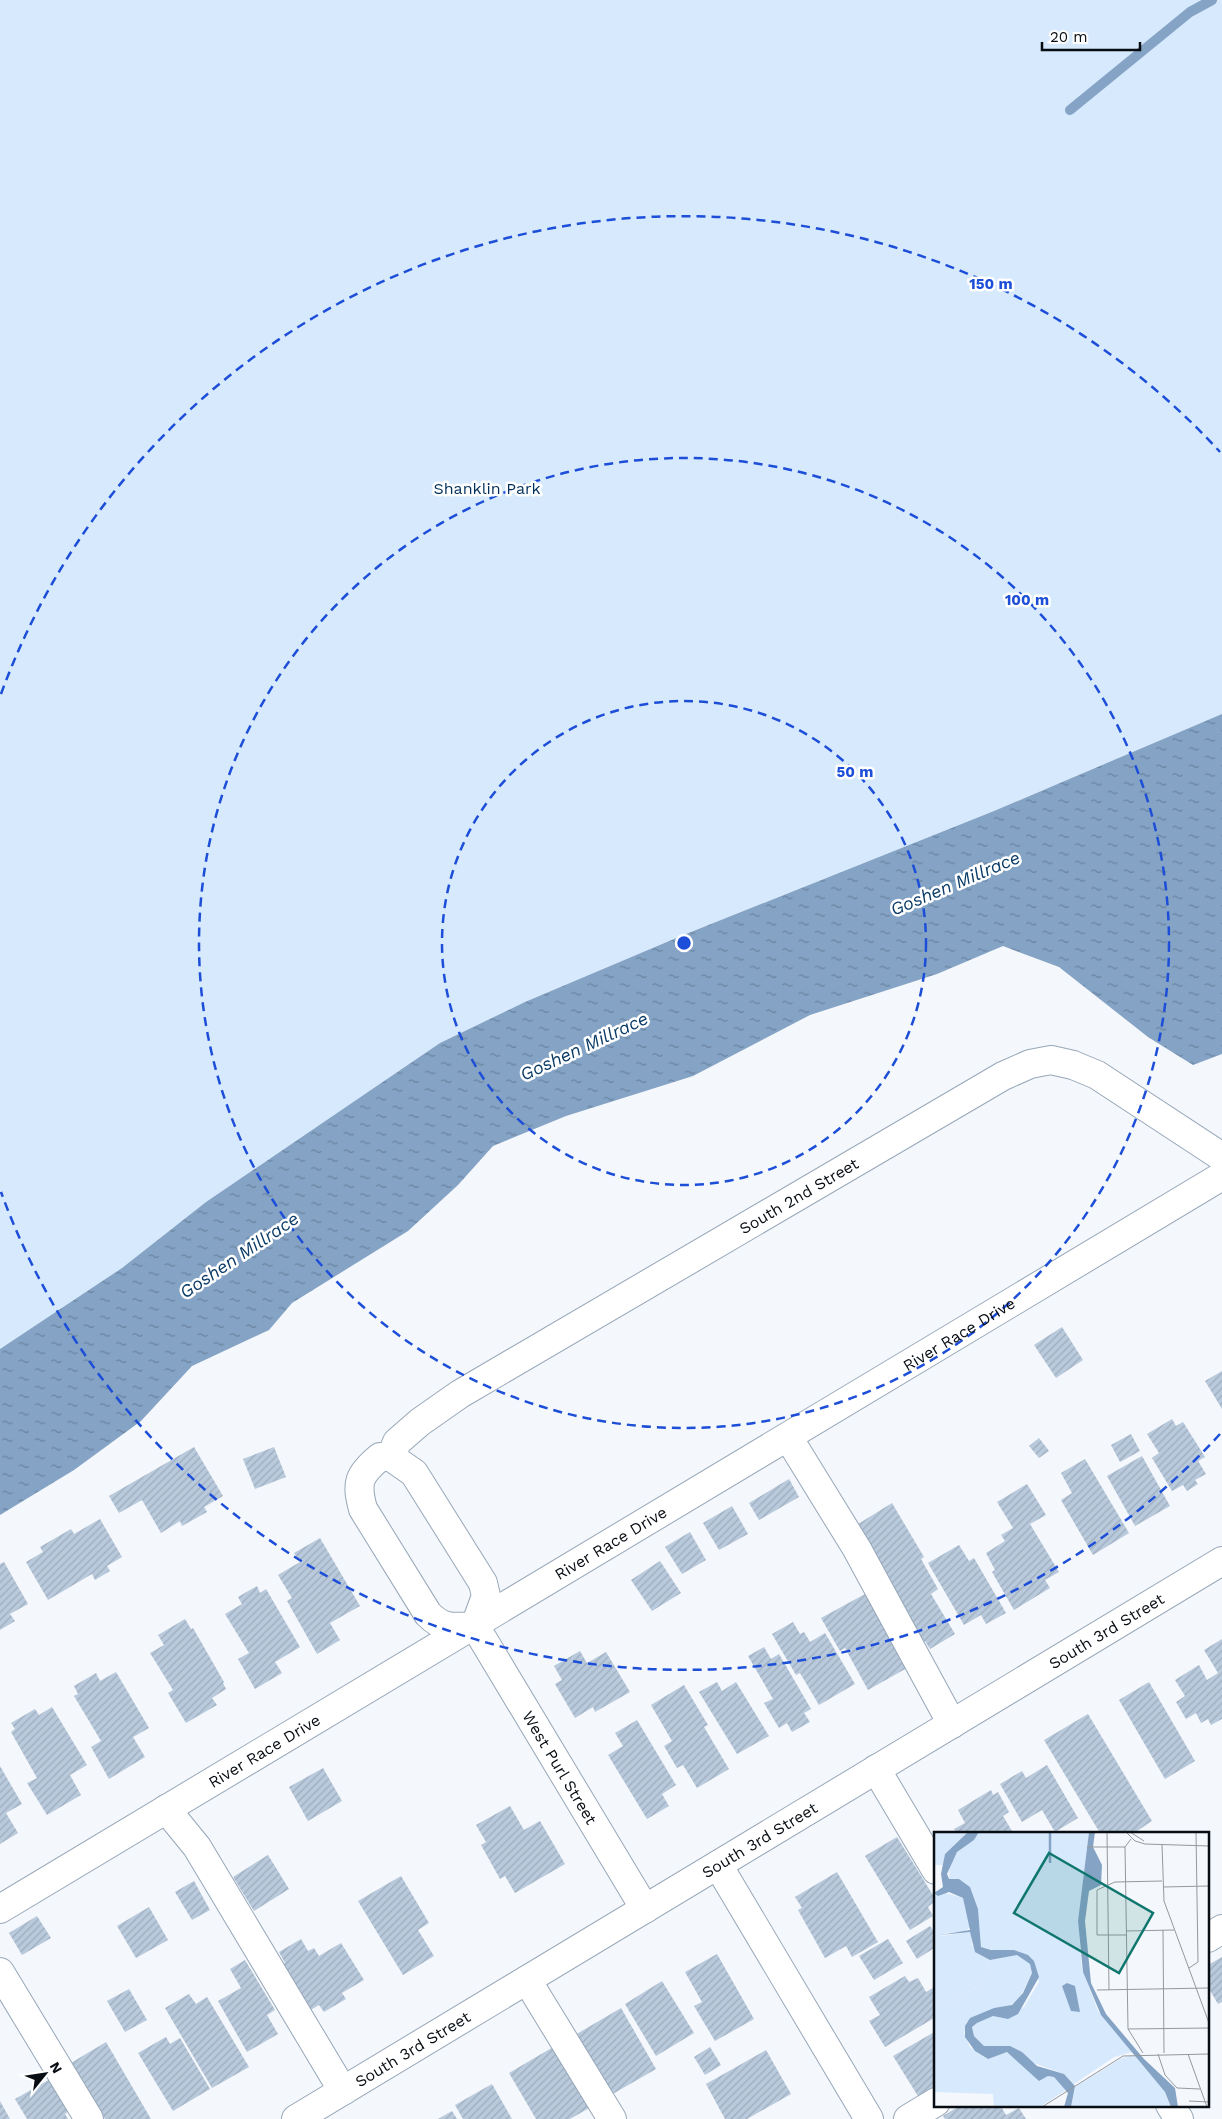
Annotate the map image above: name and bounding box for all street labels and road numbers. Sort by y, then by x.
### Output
street label: South 2nd Street [736,1153,862,1238]
street label: River Race Drive [899,1293,1018,1375]
street label: River Race Drive [551,1502,670,1584]
street label: South 3rd Street [1045,1589,1168,1673]
street label: West Purl Street [519,1707,601,1828]
street label: River Race Drive [205,1710,324,1791]
street label: South 3rd Street [698,1798,821,1882]
street label: South 3rd Street [351,2007,474,2091]

